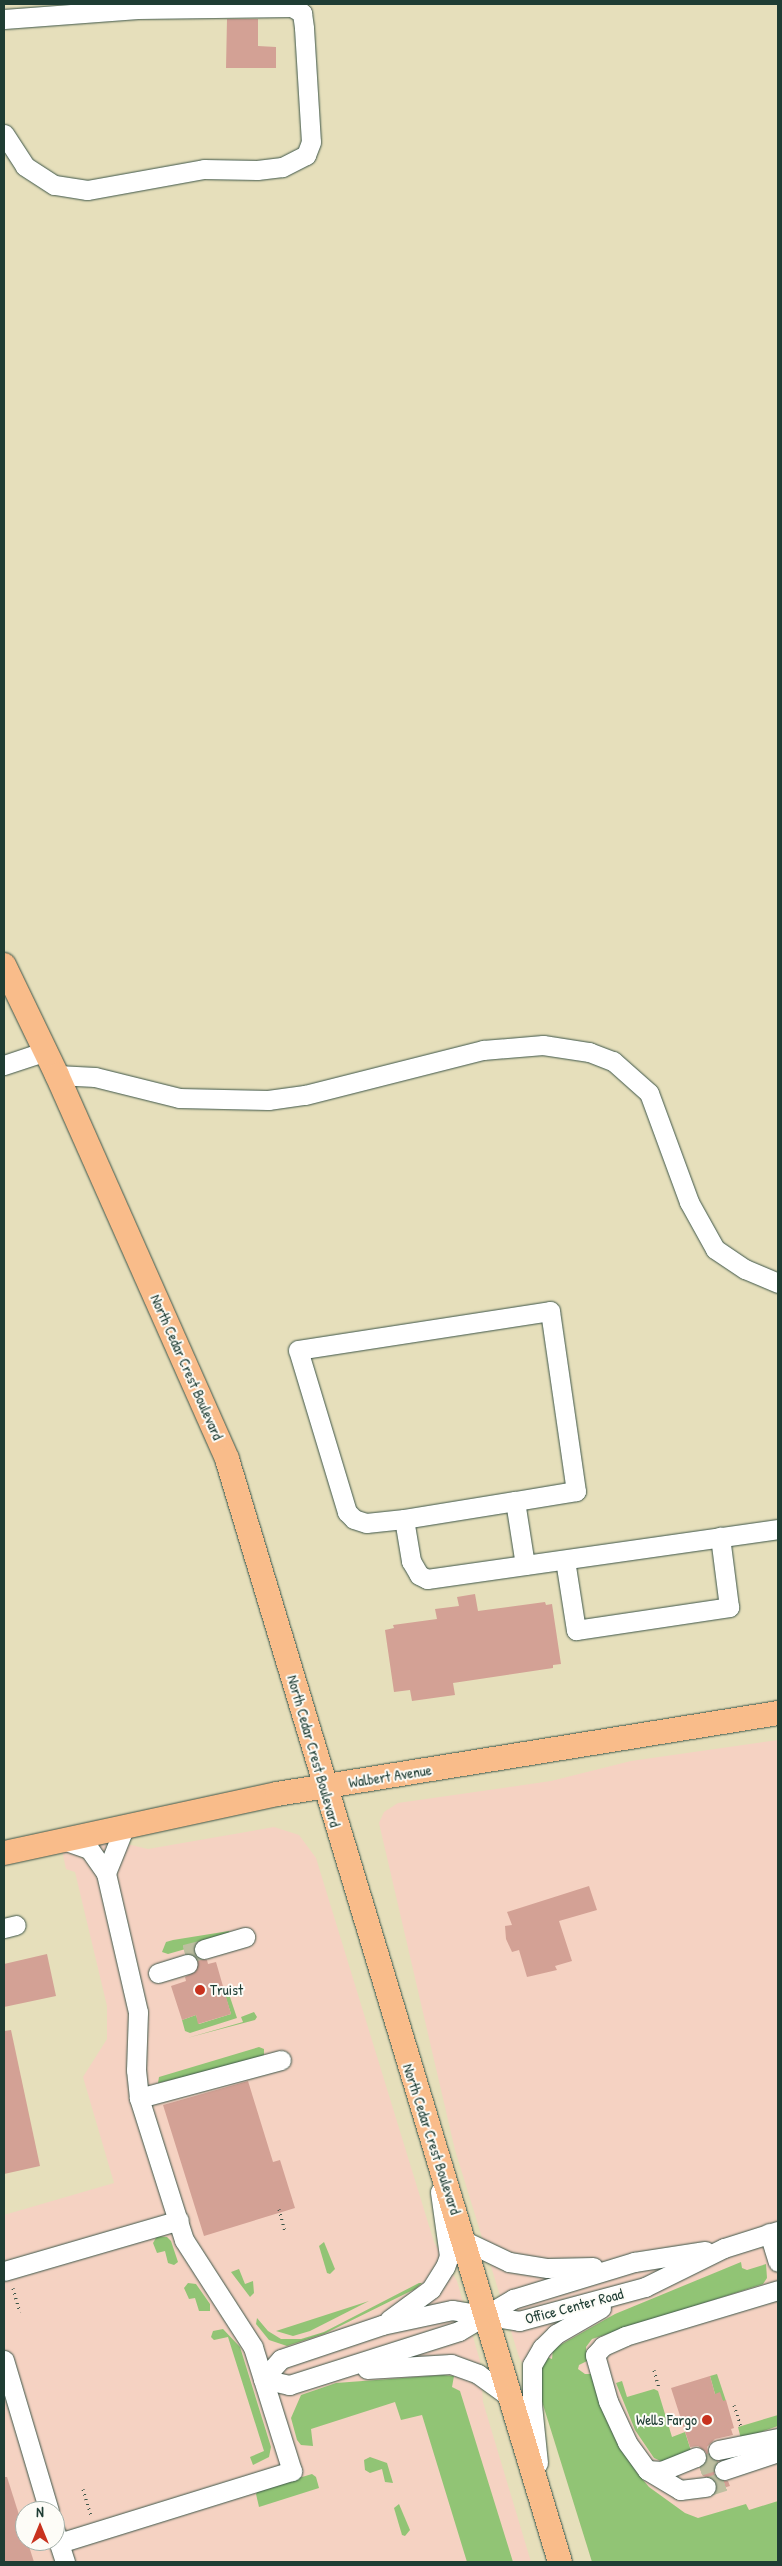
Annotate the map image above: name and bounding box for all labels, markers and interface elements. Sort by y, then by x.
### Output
street label: North Cedar Crest Boulevard [147,1291,227,1443]
street label: North Cedar Crest Boulevard [284,1673,344,1829]
street label: Walbert Avenue [347,1761,433,1791]
place label: Truist [210,1981,243,1999]
marker: Truist [194,1984,206,1996]
street label: North Cedar Crest Boulevard [399,2061,465,2217]
street label: Office Center Road [523,2284,625,2328]
place label: Wells Fargo [636,2411,697,2429]
marker: Wells Fargo [701,2414,713,2426]
north arrow [15,2501,65,2551]
text: N [36,2502,44,2521]

